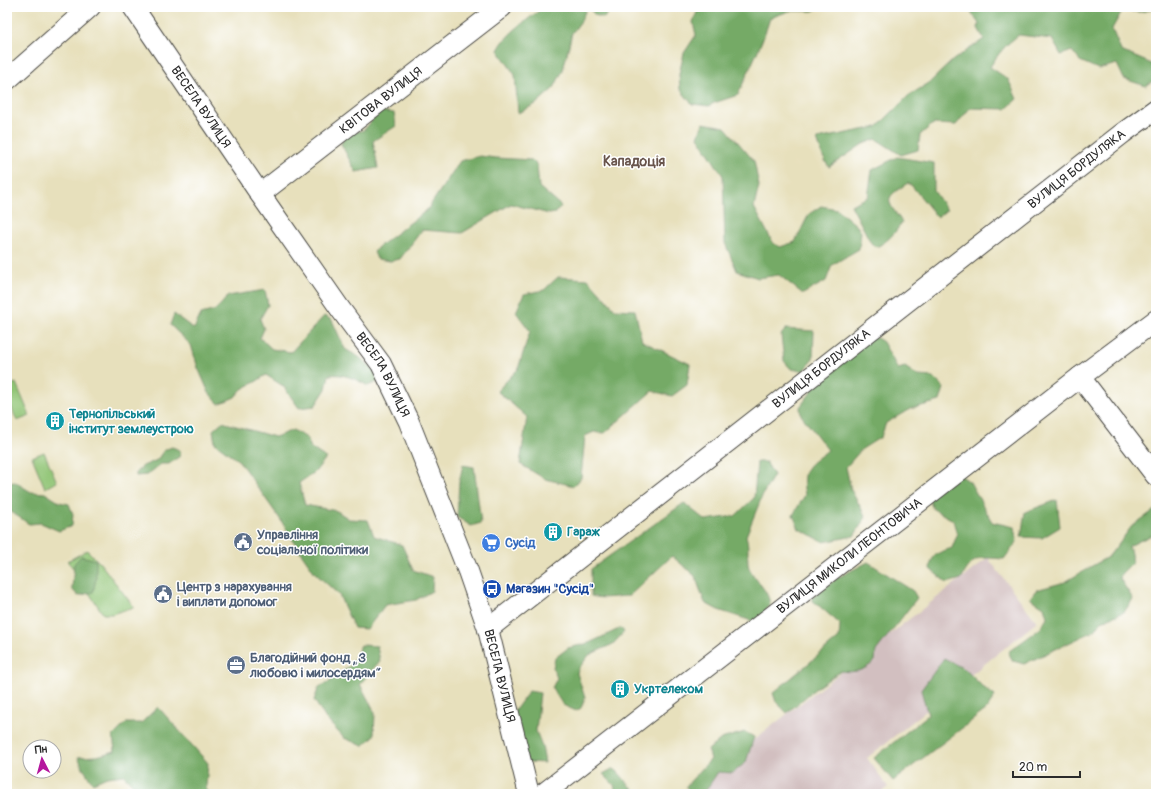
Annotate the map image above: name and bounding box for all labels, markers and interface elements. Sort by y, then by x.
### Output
street label: ВЕСЕЛА ВУЛИЦЯ [168,63,234,151]
street label: КВІТОВА ВУЛИЦЯ [337,63,426,137]
street label: ВУЛИЦЯ БОРДУЛЯКА [1025,126,1129,212]
district label: Кападоція [603,153,665,170]
street label: ВУЛИЦЯ БОРДУЛЯКА [769,325,874,412]
street label: ВЕСЕЛА ВУЛИЦЯ [352,329,413,420]
place label: Тернопільський інститут землеустрою [68,406,194,437]
building icon: Тернопільський інститут землеустрою [44,410,66,432]
street label: ВУЛИЦЯ МИКОЛИ ЛЕОНТОВИЧА [774,494,926,617]
building icon: Гараж [542,521,564,543]
place label: Гараж [567,524,600,540]
place label: Управління соціальної політики [256,527,368,558]
public building icon: Управління соціальної політики [232,531,254,553]
supermarket icon: Сусід [480,532,502,554]
place label: Сусід [505,535,535,551]
bus stop icon: Магазин "Сусід" [481,578,503,600]
place label: Центр з нарахування і виплати допомог [177,579,292,610]
place label: Магазин "Сусід" [506,581,594,597]
public building icon: Центр з нарахування і виплати допомог [152,583,174,605]
street label: ВЕСЕЛА ВУЛИЦЯ [480,628,519,724]
place label: Благодійний фонд „З любовю і милосердям“ [249,650,381,681]
office icon: Благодійний фонд „З любовю і милосердям“ [225,654,247,676]
building icon: Укртелеком [609,678,631,700]
place label: Укртелеком [634,681,704,697]
north arrow [22,739,62,779]
text: Пн [34,742,48,757]
scale bar [1013,753,1080,779]
text: 20 m [1019,760,1048,775]

